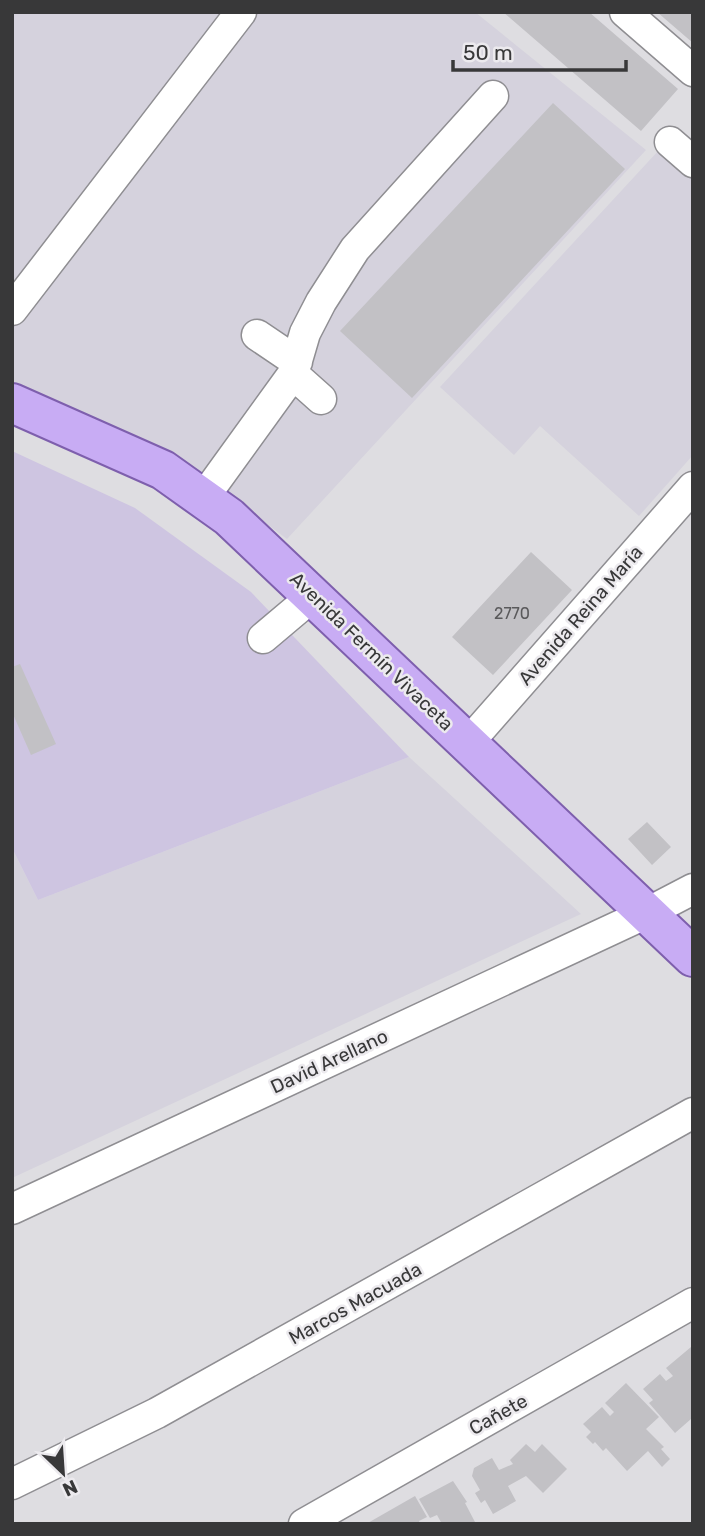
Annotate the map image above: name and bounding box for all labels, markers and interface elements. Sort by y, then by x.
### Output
scale bar [453,28,626,72]
text: 50 m [463,40,513,65]
street label: Avenida Reina María [513,541,647,690]
street label: Avenida Fermín Vivaceta [285,567,458,735]
house number: 2770 [494,604,530,623]
street label: David Arellano [267,1024,391,1099]
street label: Marcos Macuada [285,1257,426,1349]
street label: Cañete [465,1389,532,1440]
north arrow [28,1438,98,1508]
text: N [59,1475,81,1501]

